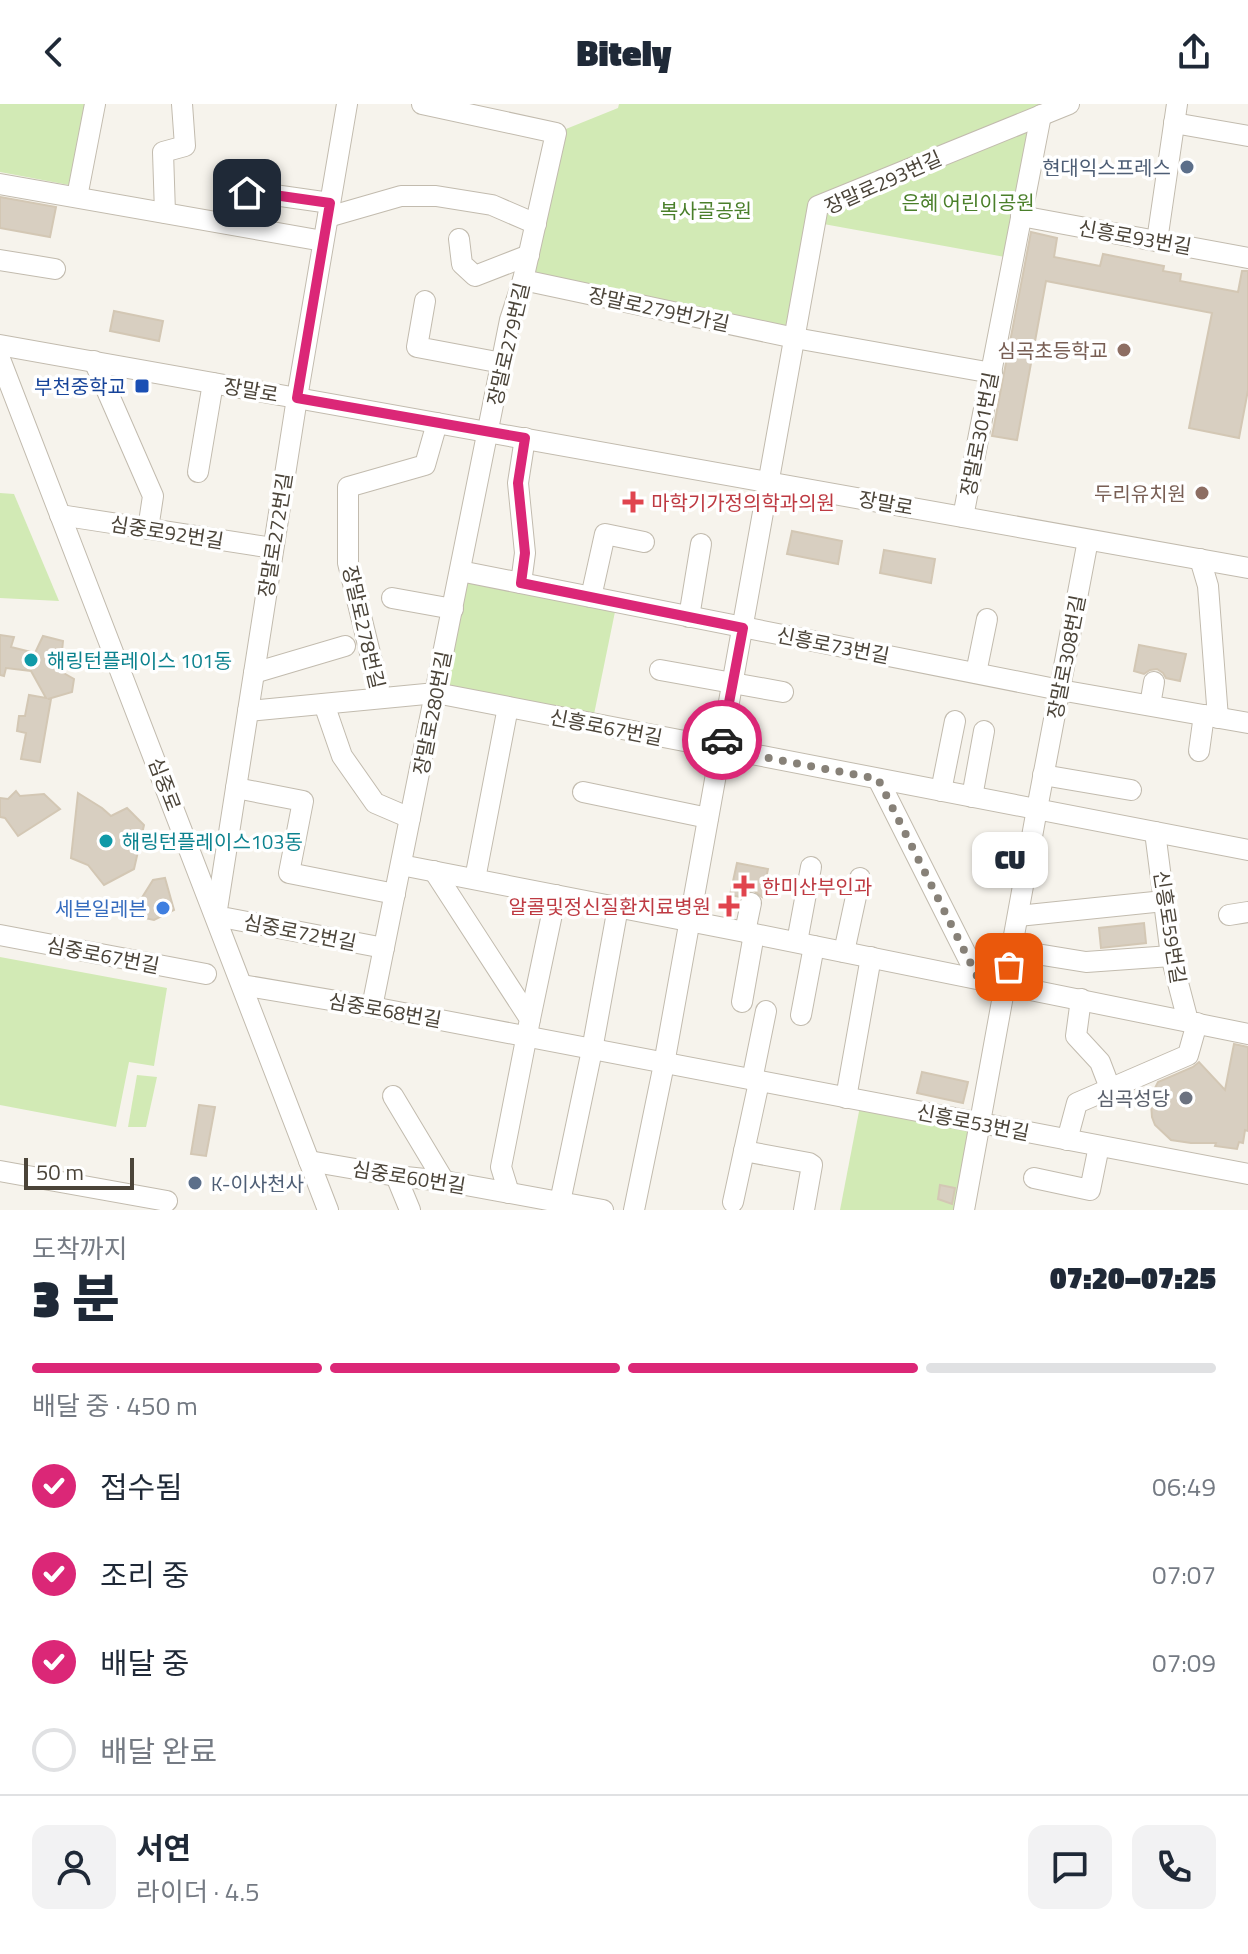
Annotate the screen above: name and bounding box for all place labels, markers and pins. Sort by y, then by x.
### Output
place label: 현대익스프레스 [1042,152,1171,183]
marker: 현대익스프레스 [1178,158,1196,176]
pin [213,159,281,227]
place label: 심곡초등학교 [998,335,1108,366]
marker: 심곡초등학교 [1115,341,1133,359]
place label: 부천중학교 [34,371,126,402]
marker: 부천중학교 [133,377,151,395]
place label: 두리유치원 [1094,478,1186,509]
marker: 두리유치원 [1193,484,1211,502]
place label: 마학기가정의학과의원 [651,487,835,518]
marker: 마학기가정의학과의원 [622,491,644,513]
place label: 해링턴플레이스 101동 [47,645,232,676]
marker: 해링턴플레이스 101동 [22,651,40,669]
place label: 해링턴플레이스103동 [122,826,303,857]
callout: CU [971,831,1047,887]
marker: 해링턴플레이스103동 [97,832,115,850]
place label: 한미산부인과 [762,871,872,902]
marker: 한미산부인과 [733,875,755,897]
place label: 알콜및정신질환치료병원 [509,891,711,922]
place label: 세븐일레븐 [55,893,147,924]
marker: 알콜및정신질환치료병원 [718,895,740,917]
marker: 세븐일레븐 [154,899,172,917]
pin [975,933,1043,1001]
place label: 심곡성당 [1096,1083,1170,1114]
marker: 심곡성당 [1177,1089,1195,1107]
place label: K-이사천사 [211,1168,304,1199]
marker: K-이사천사 [186,1174,204,1192]

